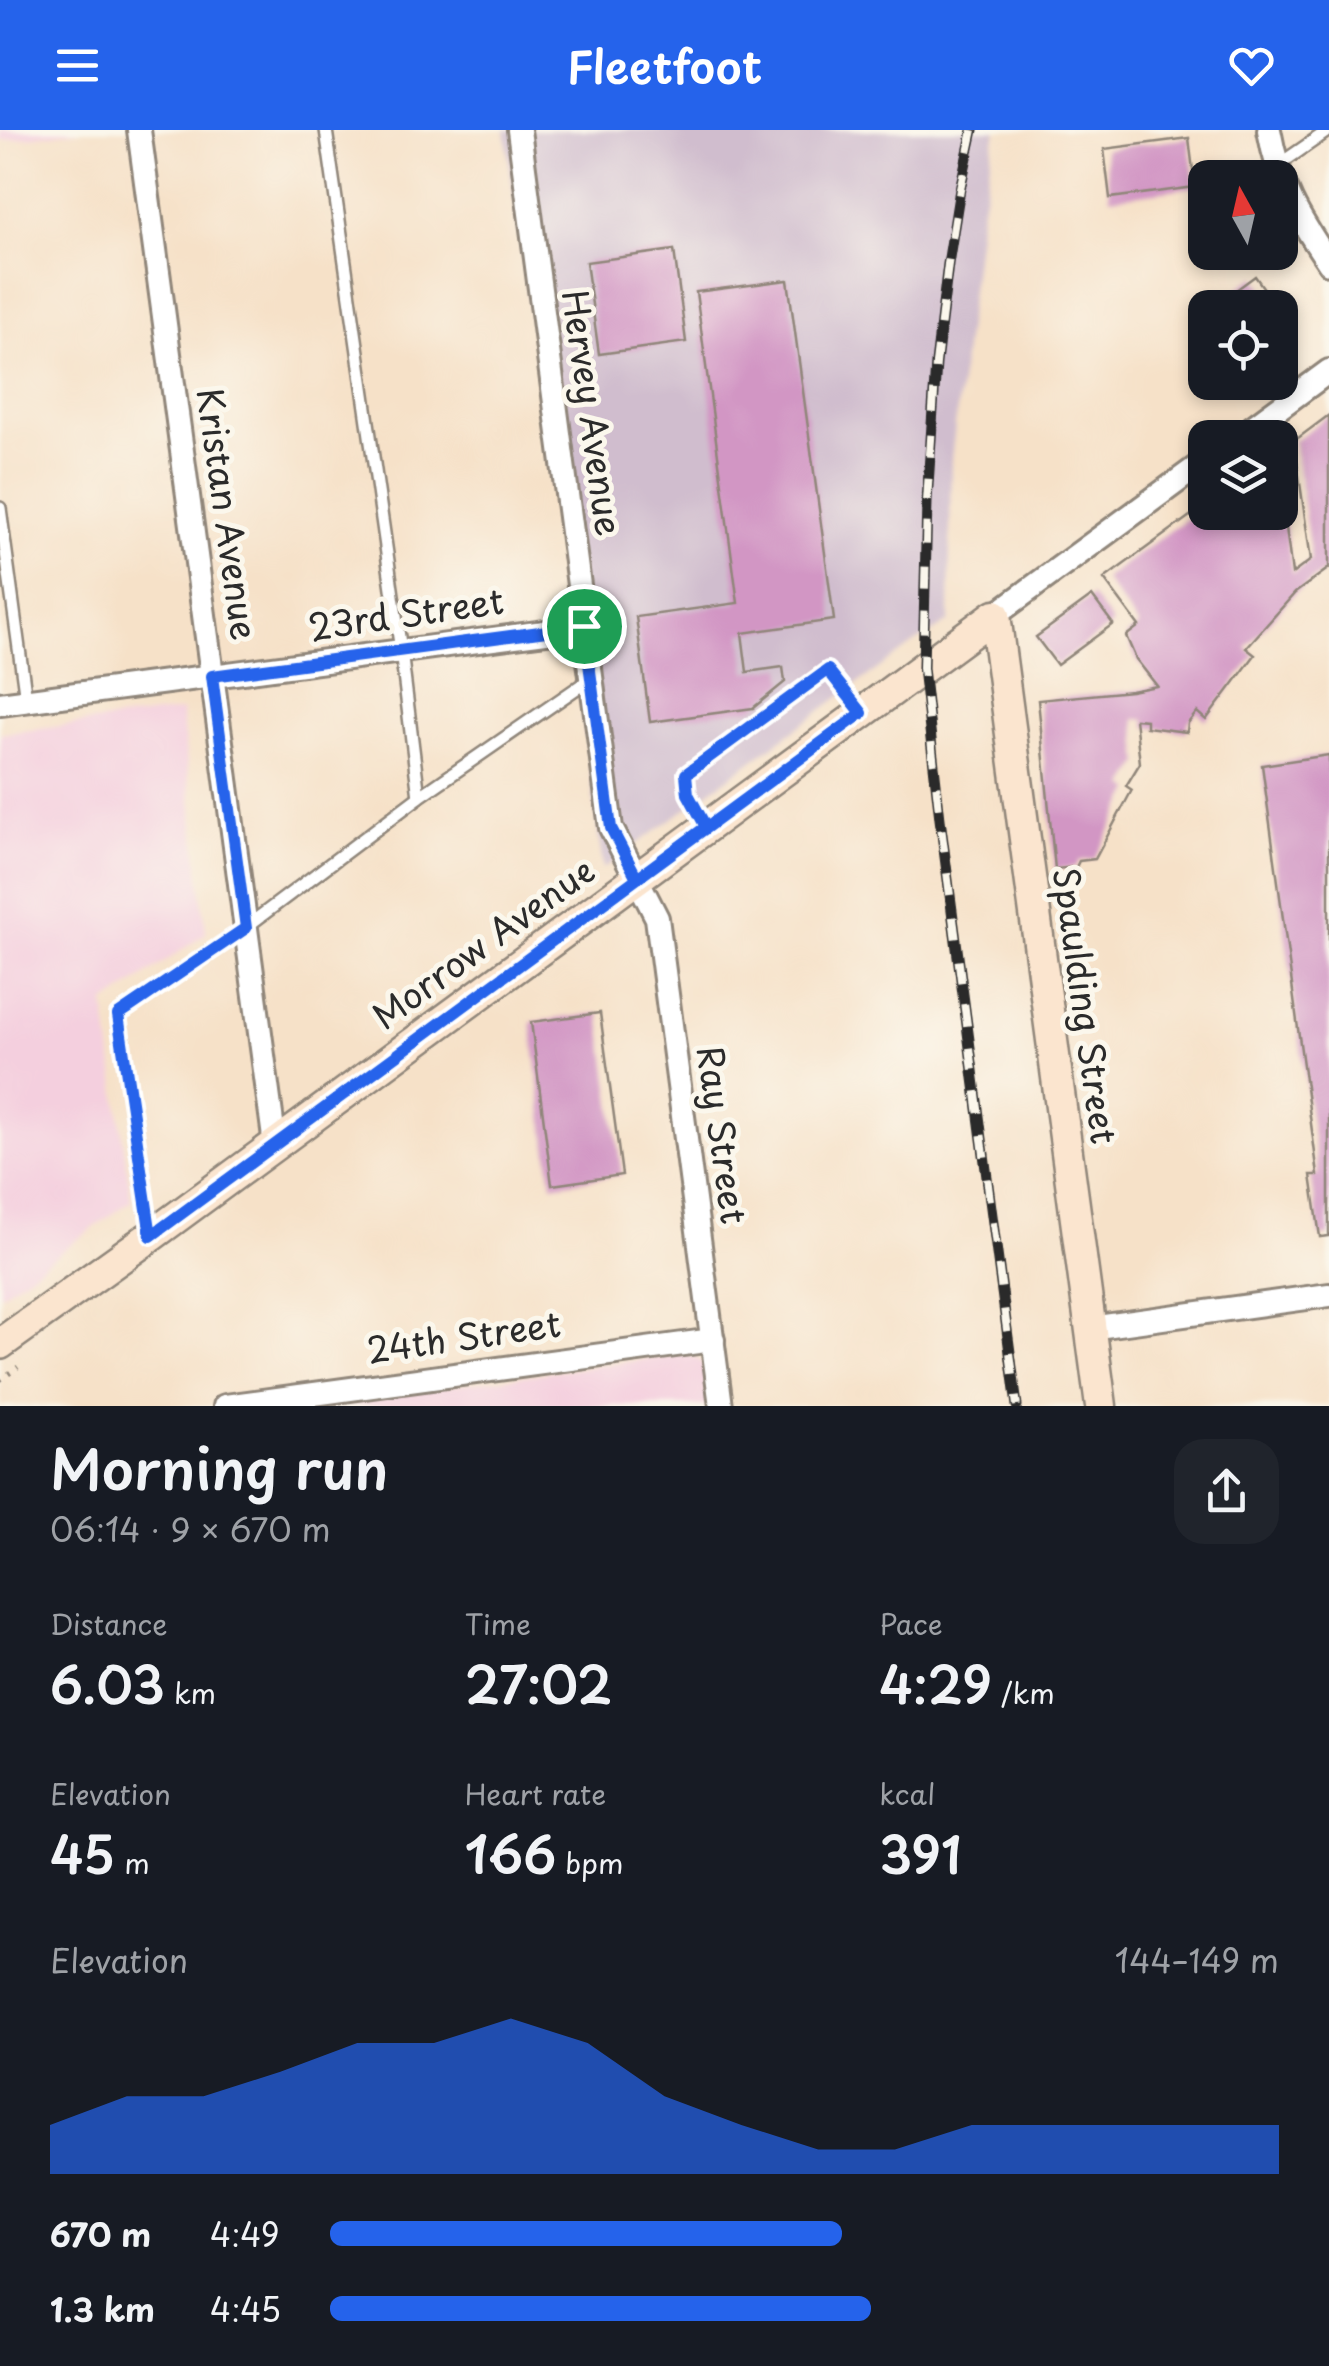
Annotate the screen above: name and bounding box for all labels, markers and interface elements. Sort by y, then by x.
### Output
text: Fleetfoot [567,31,762,99]
icon: menu [50,38,105,93]
icon: heart [1224,38,1279,93]
north arrow [1188,160,1298,270]
map controls [1188,160,1298,530]
street label: Hervey Avenue [550,286,637,539]
button: locate [1188,290,1298,400]
street label: Kristan Avenue [185,384,272,643]
button: layers [1188,420,1298,530]
street label: 23rd Street [304,573,507,652]
pin [542,584,627,669]
icon: arrive [557,599,612,654]
street label: Morrow Avenue [360,843,605,1041]
street label: Spaulding Street [1041,864,1132,1147]
street label: Ray Street [685,1042,762,1227]
street label: 24th Street [363,1296,564,1375]
text: Morning run [50,1426,388,1509]
button: share [1174,1439,1279,1544]
text: 06:14 · 9 × 670 m [50,1505,331,1553]
text: Distance [50,1602,168,1645]
text: Time [465,1602,531,1645]
text: Pace [879,1602,943,1645]
text: 6.03 [50,1645,165,1721]
text: 27:02 [465,1645,612,1721]
text: 4:29 [879,1645,992,1721]
text: km [165,1671,216,1714]
text: /km [992,1671,1055,1714]
text: Elevation [50,1772,171,1815]
text: Heart rate [465,1772,606,1815]
text: kcal [879,1772,935,1815]
text: 45 [50,1815,115,1891]
text: 166 [465,1815,556,1891]
text: 391 [879,1815,961,1891]
text: m [115,1841,150,1884]
text: bpm [556,1841,623,1884]
text: Elevation [50,1936,188,1984]
text: 144–149 m [1115,1936,1279,1984]
text: 670 m [50,2210,151,2258]
text: 4:49 [210,2210,280,2258]
text: 1.3 km [50,2285,155,2333]
text: 4:45 [210,2285,281,2333]

